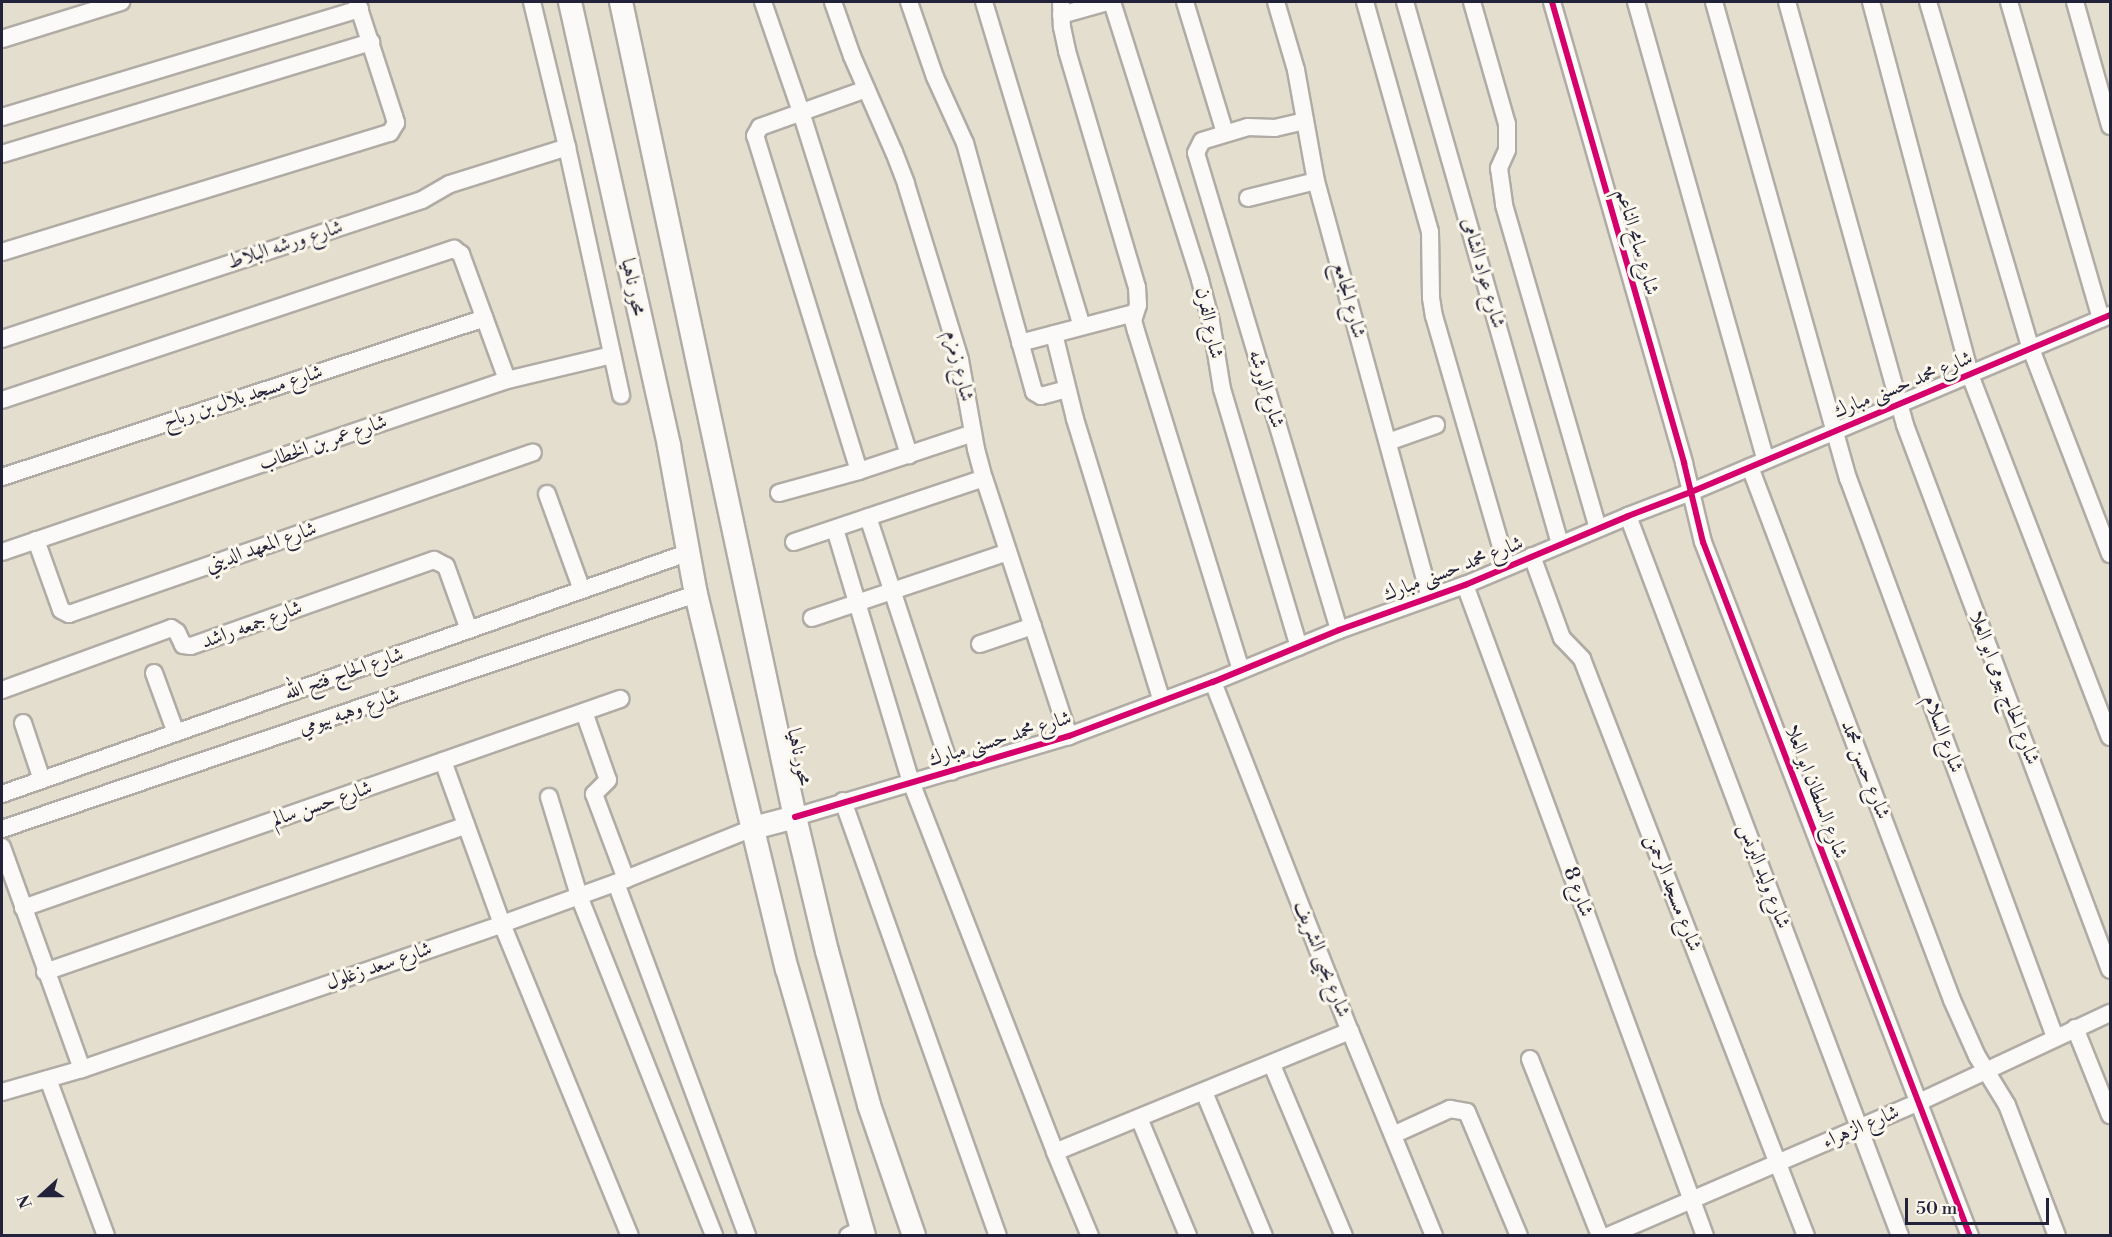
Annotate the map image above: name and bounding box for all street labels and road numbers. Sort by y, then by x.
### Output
street label: شارع سامح الناعم [1610,186,1664,298]
street label: شارع ورشه البلاط [224,215,346,275]
street label: شارع عواد الشامى [1456,215,1510,331]
street label: محور ناهيا [615,256,651,318]
street label: شارع الجامع [1327,259,1371,341]
street label: شارع الفرن [1190,285,1228,361]
street label: شارع زمزم [939,328,979,404]
street label: شارع محمد حسنى مبارك [1830,346,1976,424]
street label: شارع الورشه [1243,347,1289,431]
street label: شارع مسجد بلال بن رباح [160,360,326,434]
street label: شارع عمر بن الخطاب [256,410,390,476]
street label: شارع المعهد الديني [202,517,320,577]
street label: شارع محمد حسنى مبارك [1379,531,1527,607]
street label: شارع جمعه راشد [198,596,306,654]
street label: شارع الحاج بيومى ابو العلا [1964,608,2044,768]
street label: شارع الحاج فتح الله [281,642,407,706]
street label: شارع وهبه بيومي [296,684,402,740]
street label: شارع السلام [1918,692,1968,776]
street label: شارع محمد حسنى مبارك [925,706,1075,772]
street label: شارع حسن محمد [1835,717,1895,823]
street label: شارع السلطان ابو العلا [1779,722,1853,862]
street label: محور ناهيا [781,726,817,788]
street label: شارع حسن سالم [269,776,375,832]
street label: شارع وليد البرنس [1733,820,1795,932]
street label: شارع مسجد الرحمن [1640,831,1706,955]
street label: شارع 8 [1558,864,1598,920]
street label: شارع يحيى الشريف [1289,897,1355,1021]
street label: شارع سعد زغلول [323,937,435,995]
street label: شارع الزهراء [1819,1100,1903,1154]

